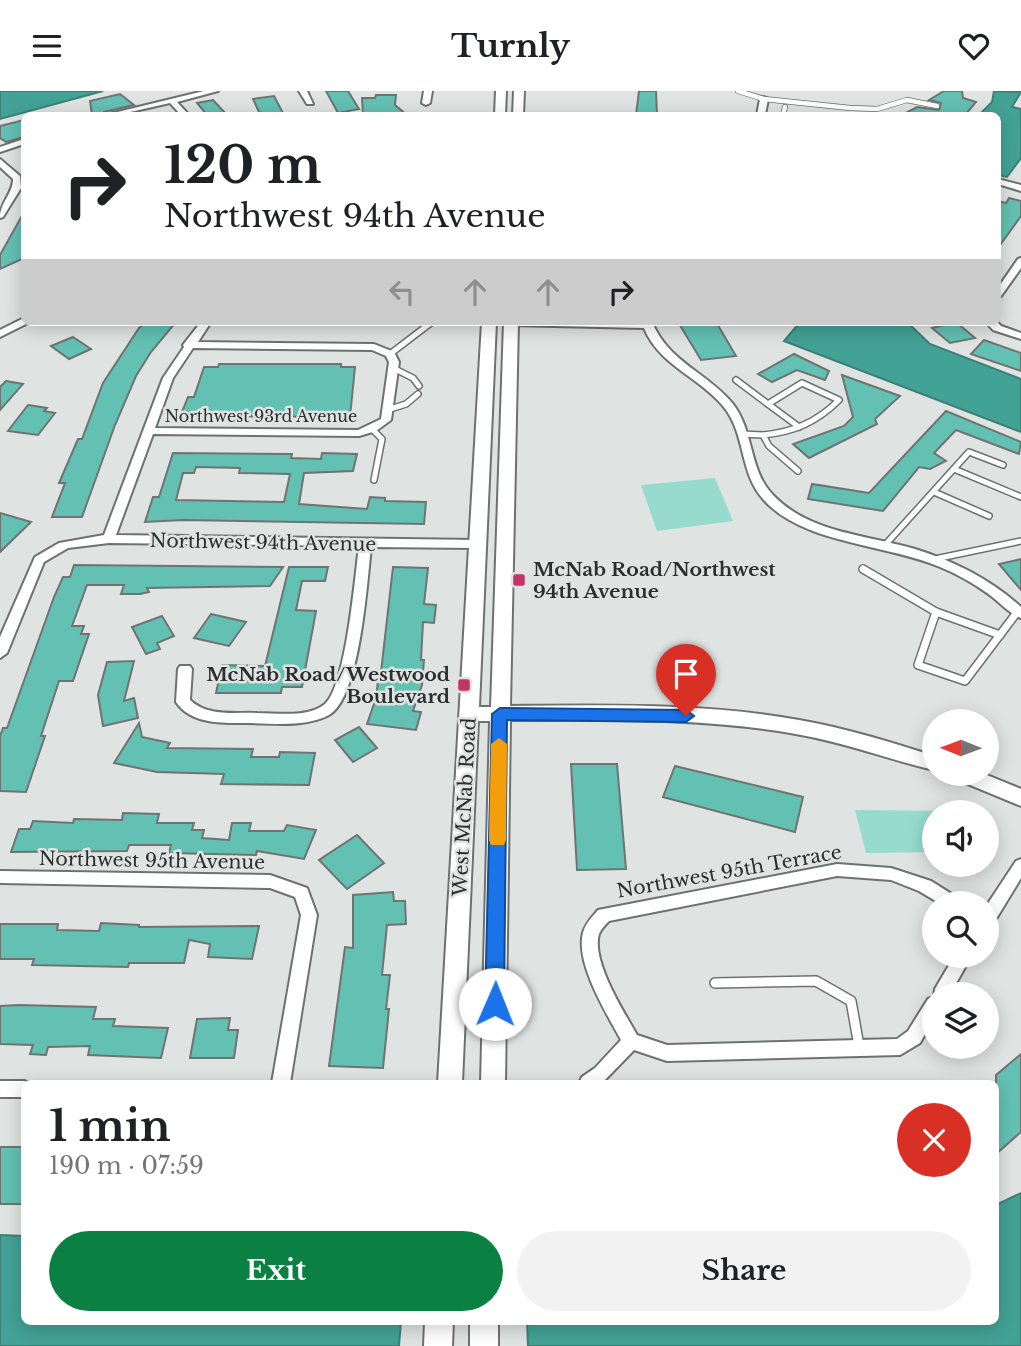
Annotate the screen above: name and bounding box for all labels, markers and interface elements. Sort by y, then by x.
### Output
text: Turnly [451,26,570,66]
icon: menu [28,27,66,65]
icon: heart [955,27,993,65]
text: 120 m [164,135,322,196]
icon: right [49,140,140,231]
text: Northwest 94th Avenue [164,196,546,236]
icon: left [383,273,421,311]
icon: ahead [456,273,494,311]
icon: ahead [529,273,567,311]
icon: right [602,273,640,311]
street label: Northwest 93rd Avenue [165,406,357,426]
street label: Northwest 94th Avenue [150,529,376,556]
place label: McNab Road/Northwest 94th Avenue [533,558,776,603]
marker: McNab Road/Northwest 94th Avenue [511,572,527,588]
pin [656,644,716,716]
icon: arrive [667,655,705,693]
place label: McNab Road/Westwood Boulevard [206,663,450,708]
marker: McNab Road/Westwood Boulevard [456,677,472,693]
north arrow [922,709,999,786]
map controls [922,709,999,1059]
street label: West McNab Road [448,717,481,898]
button: sound [922,800,999,877]
street label: Northwest 95th Terrace [615,840,843,903]
street label: Northwest 95th Avenue [39,847,265,874]
button: search [922,891,999,968]
position arrow [458,967,532,1041]
button: layers [922,982,999,1059]
text: 1 min [49,1100,171,1152]
button: close [897,1103,971,1177]
text: 190 m · 07:59 [49,1152,204,1180]
button: Exit [49,1231,503,1311]
button: Share [517,1231,971,1311]

